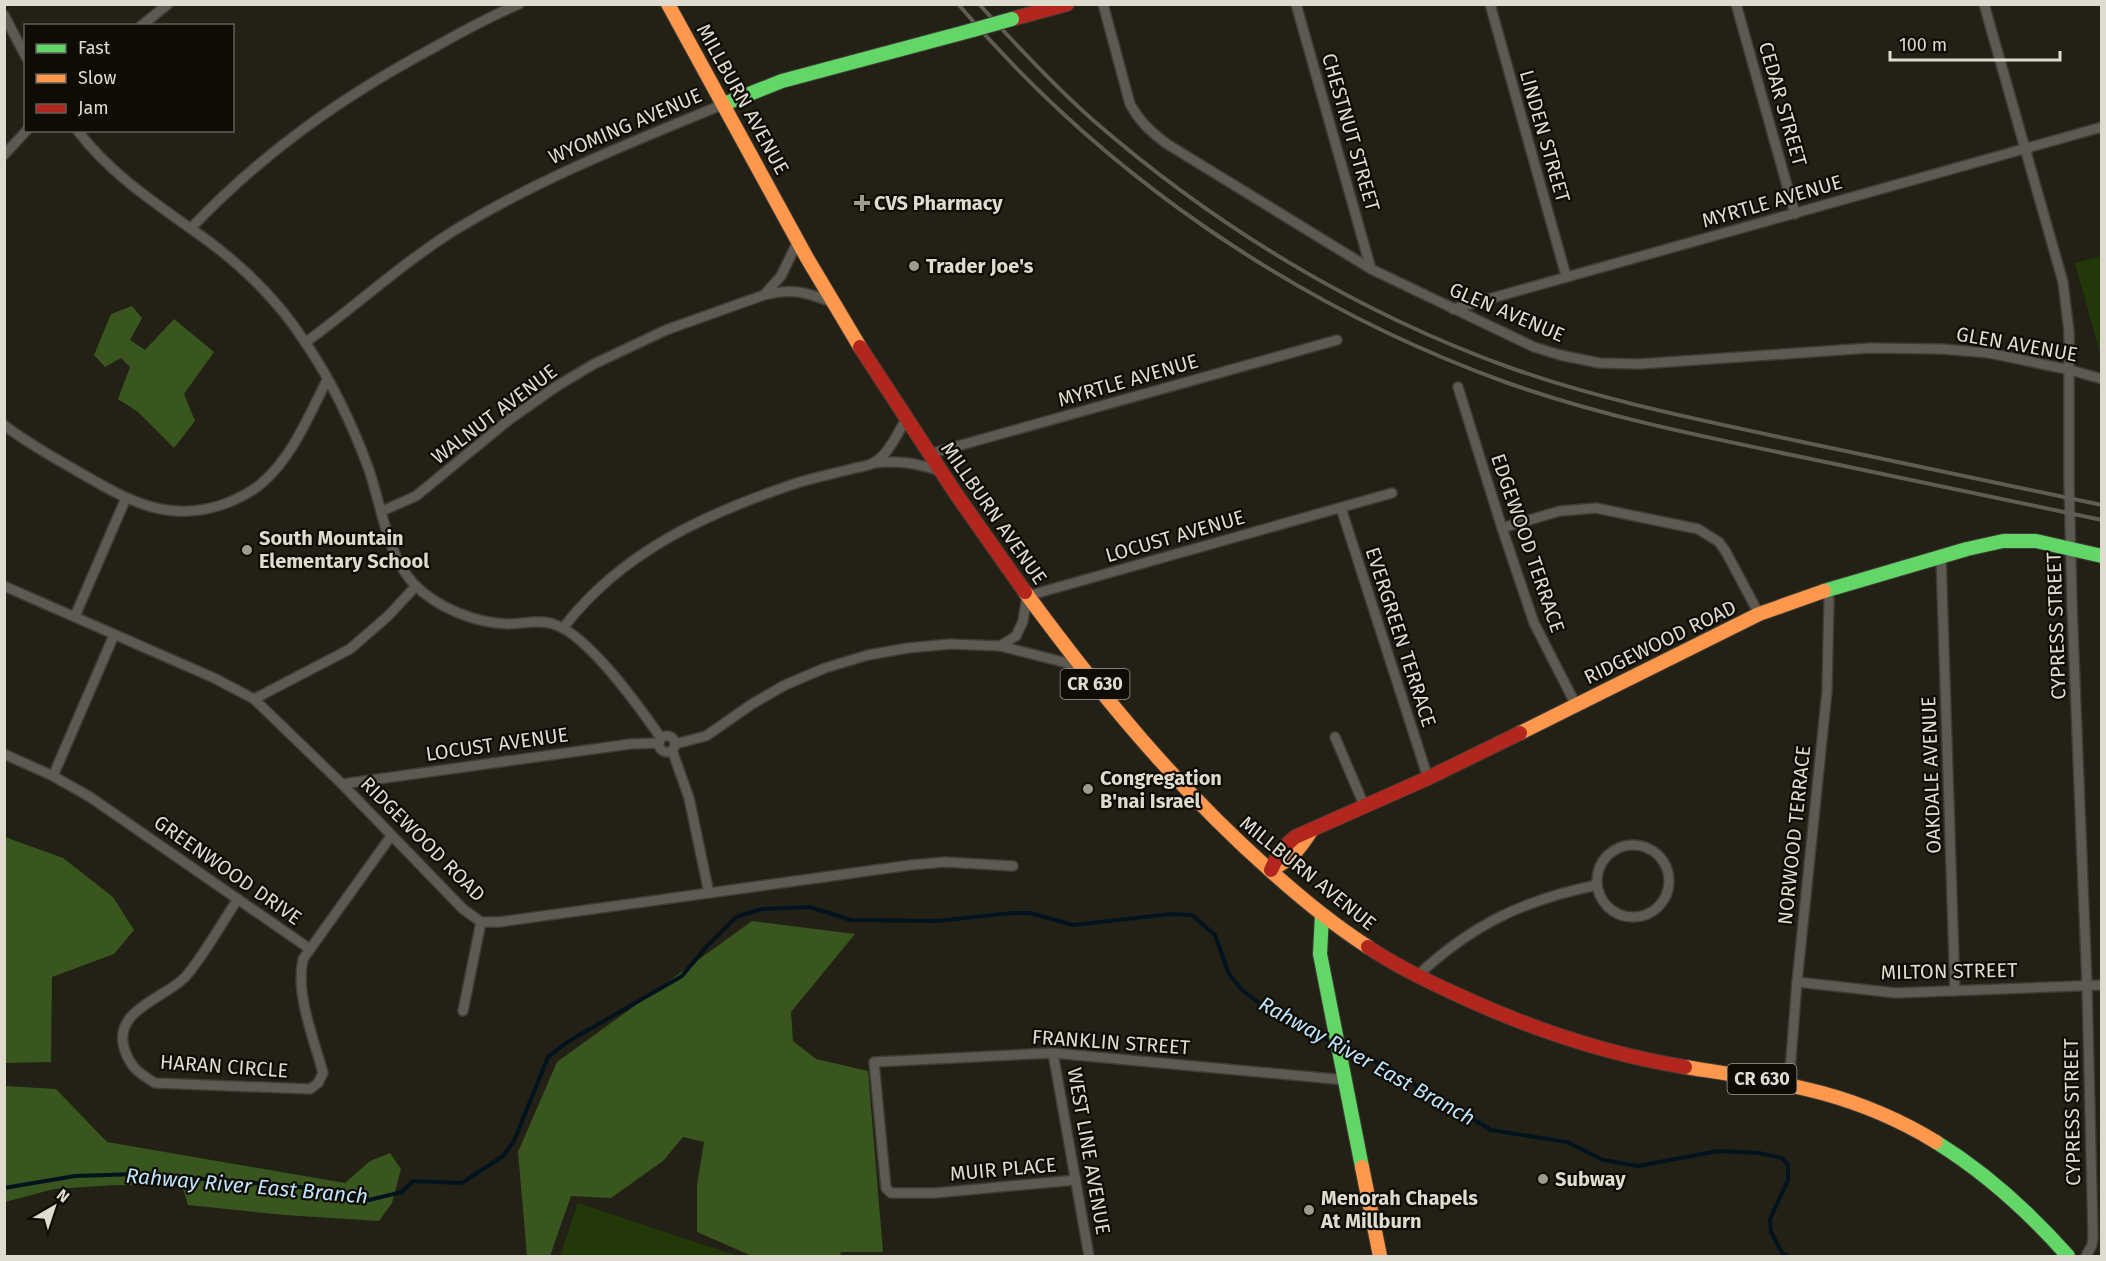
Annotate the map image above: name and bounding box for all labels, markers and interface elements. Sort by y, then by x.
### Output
street label: MILLBURN AVENUE [692,20,794,178]
legend [24,24,234,132]
scale bar [1890,24,2060,62]
text: 100 m [1899,34,1947,56]
text: Fast [78,37,111,59]
street label: CEDAR STREET [1754,39,1812,169]
street label: CHESTNUT STREET [1317,50,1385,214]
text: Slow [78,67,117,89]
street label: LINDEN STREET [1515,67,1576,206]
street label: WYOMING AVENUE [545,83,705,169]
text: Jam [78,97,109,119]
street label: MYRTLE AVENUE [1699,170,1845,232]
place label: CVS Pharmacy [874,191,1003,215]
marker: CVS Pharmacy [855,196,869,210]
place label: Trader Joe's [926,254,1034,278]
marker: Trader Joe's [907,259,921,273]
street label: GLEN AVENUE [1446,277,1568,347]
street label: GLEN AVENUE [1954,322,2080,366]
street label: MYRTLE AVENUE [1055,349,1201,411]
street label: WALNUT AVENUE [426,359,562,469]
street label: MILLBURN AVENUE [936,437,1052,589]
street label: EDGEWOOD TERRACE [1486,450,1570,636]
street label: LOCUST AVENUE [1103,505,1247,567]
place label: South Mountain Elementary School [259,526,429,573]
marker: South Mountain Elementary School [240,543,254,557]
street label: EVERGREEN TERRACE [1361,544,1441,730]
street label: CYPRESS STREET [2041,551,2071,700]
street label: RIDGEWOOD ROAD [1580,595,1740,689]
road number: CR 630 [1060,669,1130,699]
street label: OAKDALE AVENUE [1916,696,1946,854]
street label: LOCUST AVENUE [424,722,570,766]
street label: NORWOOD TERRACE [1773,744,1815,926]
place label: Congregation B'nai Israel [1100,766,1222,813]
street label: RIDGEWOOD ROAD [356,772,490,906]
marker: Congregation B'nai Israel [1081,782,1095,796]
street label: GREENWOOD DRIVE [149,810,307,930]
street label: MILLBURN AVENUE [1235,811,1381,935]
street label: MILTON STREET [1880,958,2018,984]
water label: Rahway River East Branch [1254,991,1480,1131]
street label: FRANKLIN STREET [1031,1025,1191,1060]
street label: CYPRESS STREET [2059,1037,2085,1186]
street label: HARAN CIRCLE [159,1050,289,1082]
road number: CR 630 [1728,1064,1796,1094]
street label: WEST LINE AVENUE [1062,1066,1116,1236]
street label: MUIR PLACE [949,1152,1057,1186]
water label: Rahway River East Branch [125,1162,369,1210]
place label: Subway [1555,1167,1626,1191]
marker: Subway [1536,1172,1550,1186]
north arrow [24,1177,84,1237]
text: N [53,1185,73,1206]
place label: Menorah Chapels At Millburn [1320,1186,1478,1233]
marker: Menorah Chapels At Millburn [1302,1203,1316,1217]

